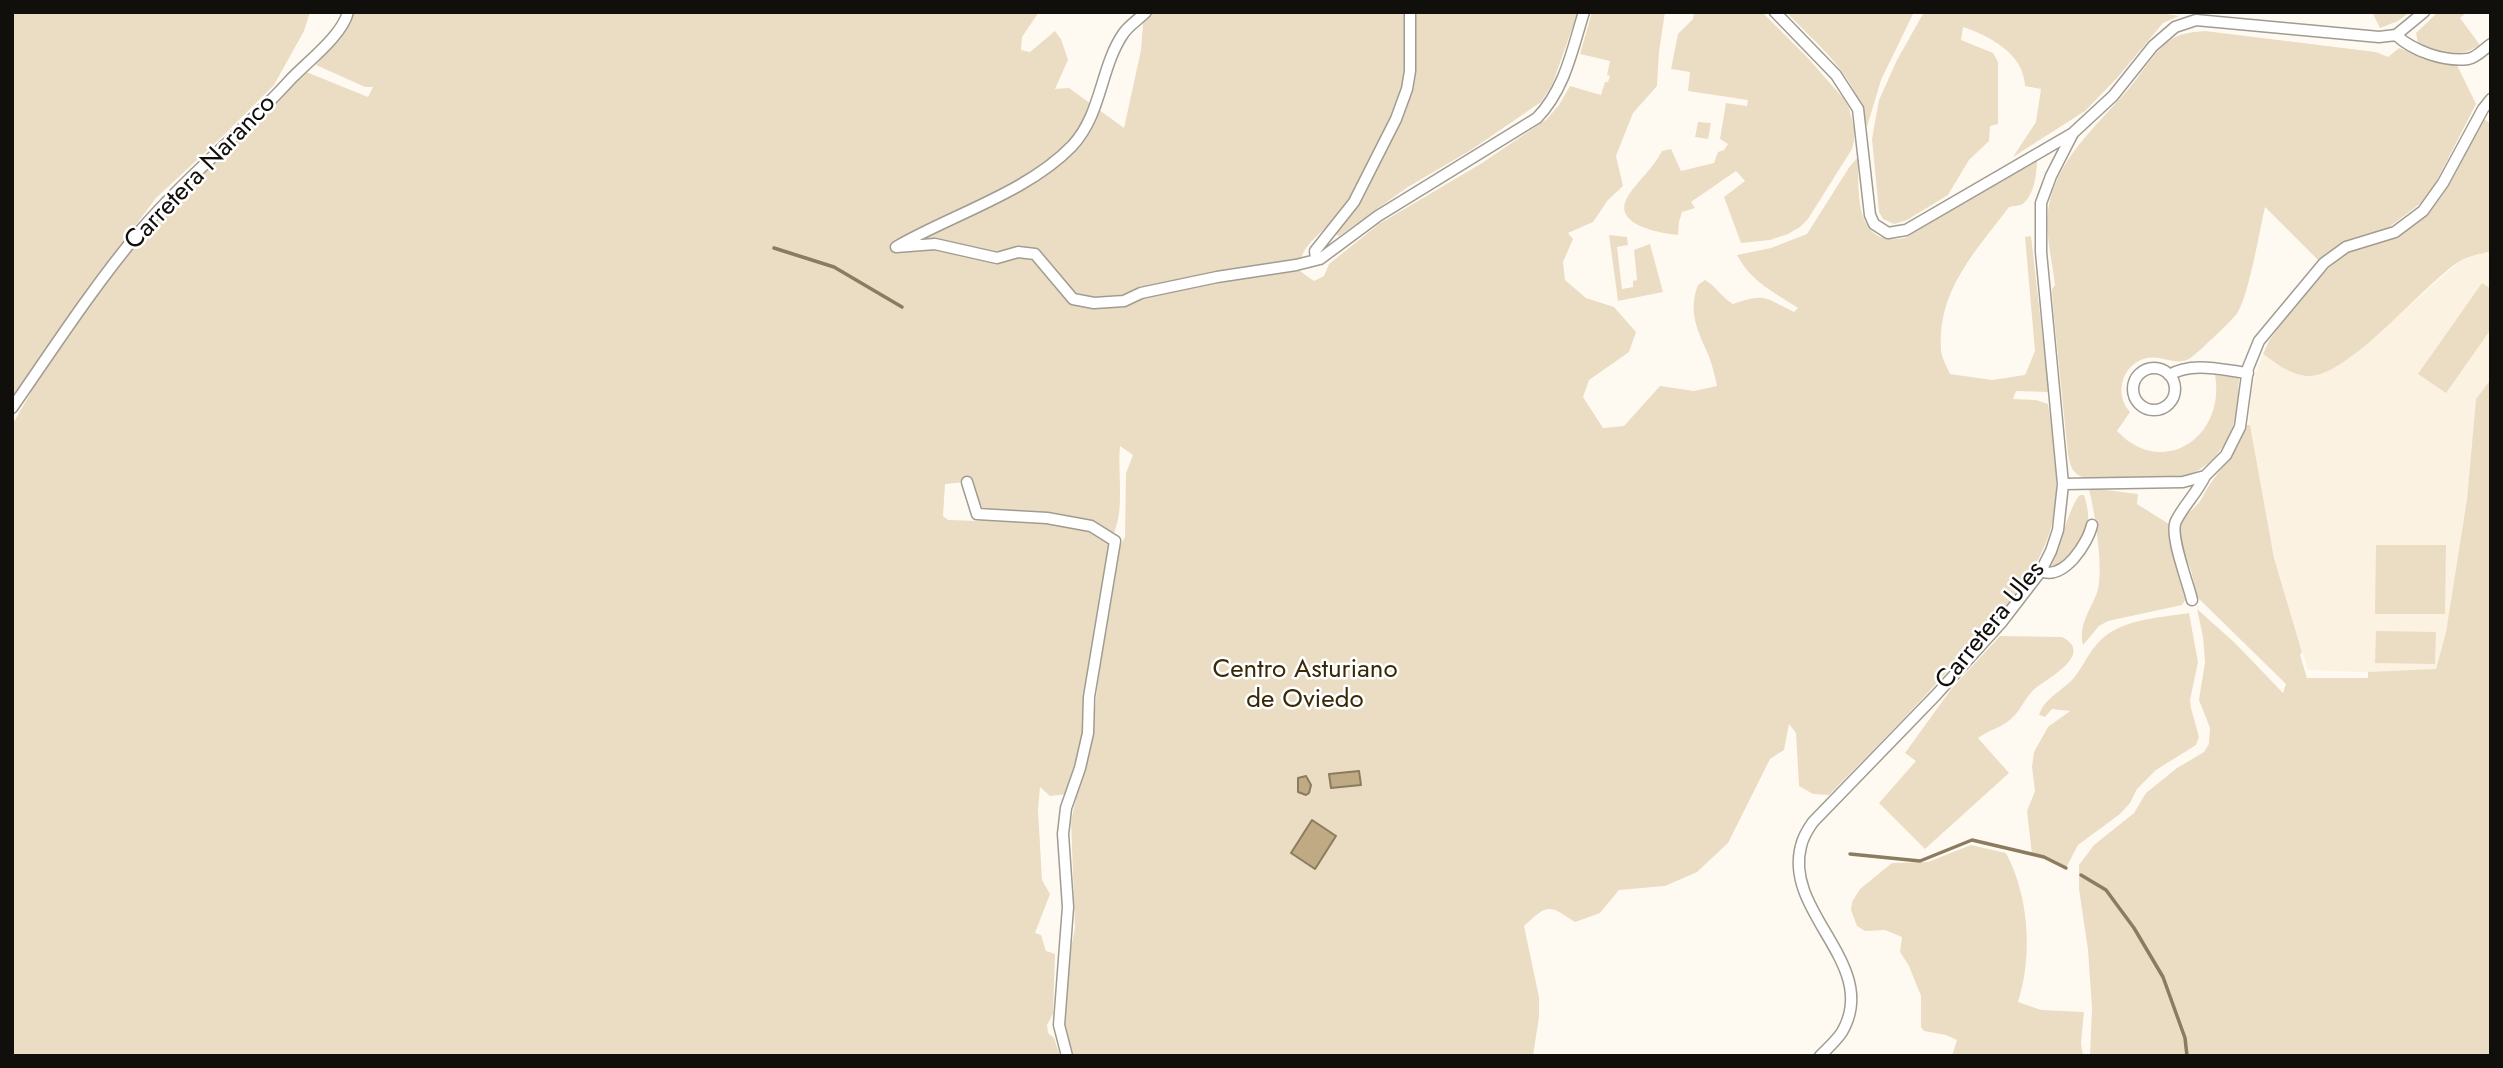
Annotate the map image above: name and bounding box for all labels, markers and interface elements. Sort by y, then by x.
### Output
street label: Carretera Naranco [119,89,283,257]
street label: Carretera Ules [1930,556,2052,696]
park label: Centro Asturiano de Oviedo [1212,655,1398,716]

